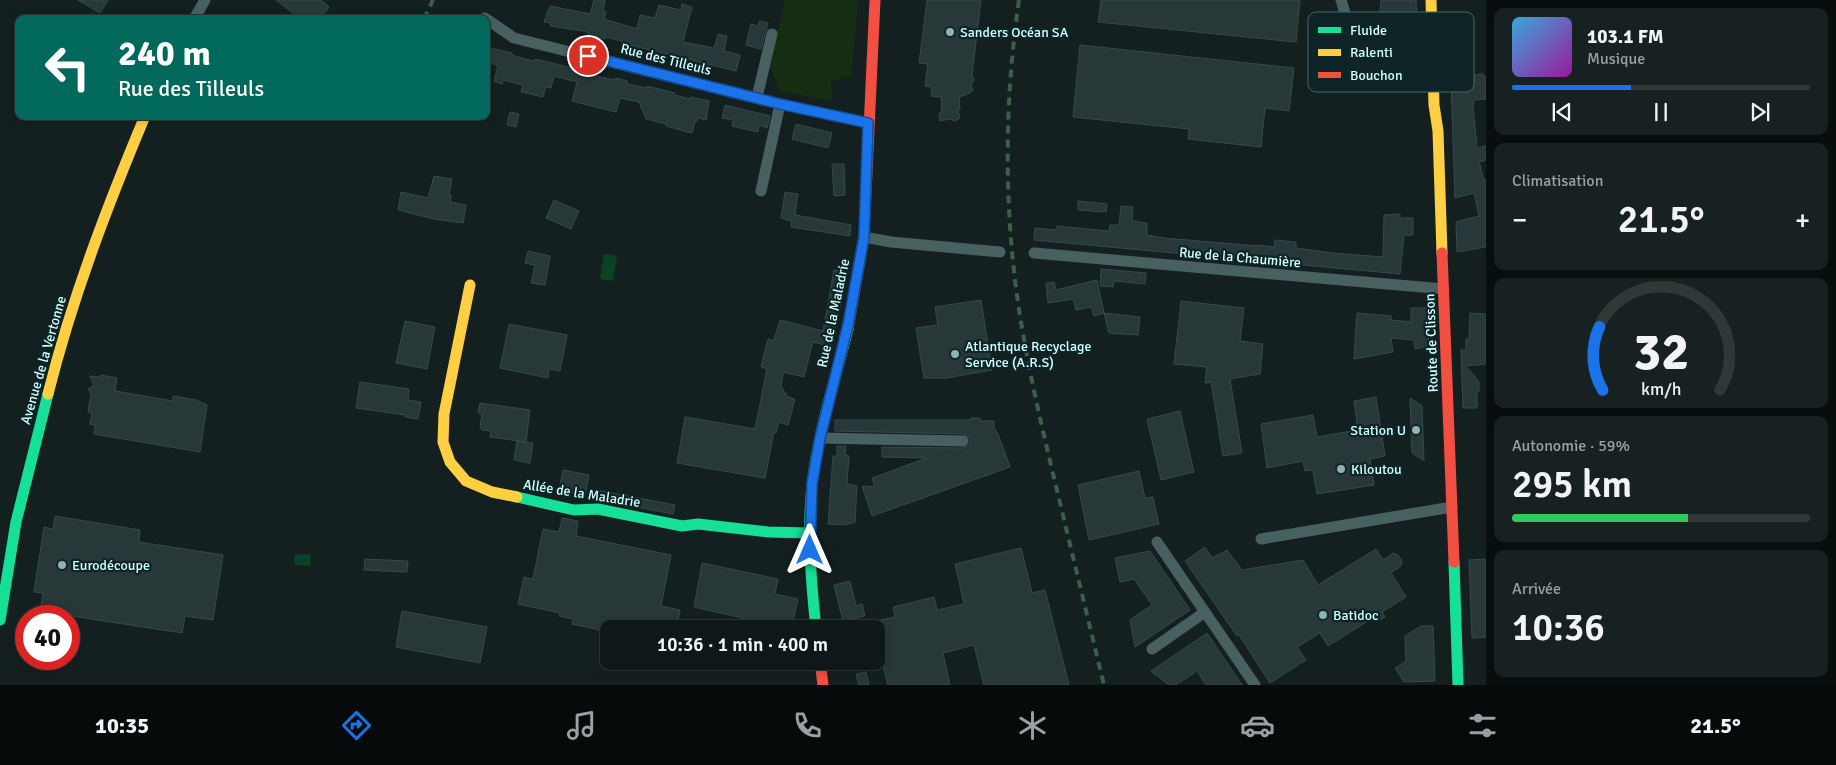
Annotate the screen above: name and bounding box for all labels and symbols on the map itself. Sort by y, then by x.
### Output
legend [1308,12,1474,92]
text: Fluide [1350,22,1387,39]
place label: Sanders Océan SA [960,24,1069,41]
marker: Sanders Océan SA [944,26,956,38]
pin [567,35,609,77]
street label: Rue des Tilleuls [619,40,713,79]
text: Ralenti [1350,44,1393,61]
text: Bouchon [1350,67,1403,84]
street label: Rue de la Chaumière [1178,244,1302,271]
street label: Rue de la Maladrie [814,257,853,369]
street label: Route de Clisson [1421,293,1442,393]
street label: Avenue de la Vertonne [17,294,70,426]
place label: Atlantique Recyclage Service (A.R.S) [965,338,1091,371]
marker: Atlantique Recyclage Service (A.R.S) [949,348,961,360]
place label: Station U [1350,422,1406,439]
marker: Station U [1410,424,1422,436]
place label: Kiloutou [1351,461,1402,478]
marker: Kiloutou [1335,463,1347,475]
street label: Allée de la Maladrie [522,476,642,511]
position arrow [783,523,835,575]
place label: Eurodécoupe [72,557,150,574]
marker: Eurodécoupe [56,559,68,571]
speed limit sign: 40 [15,605,80,670]
place label: Batidoc [1333,607,1379,624]
marker: Batidoc [1317,609,1329,621]

